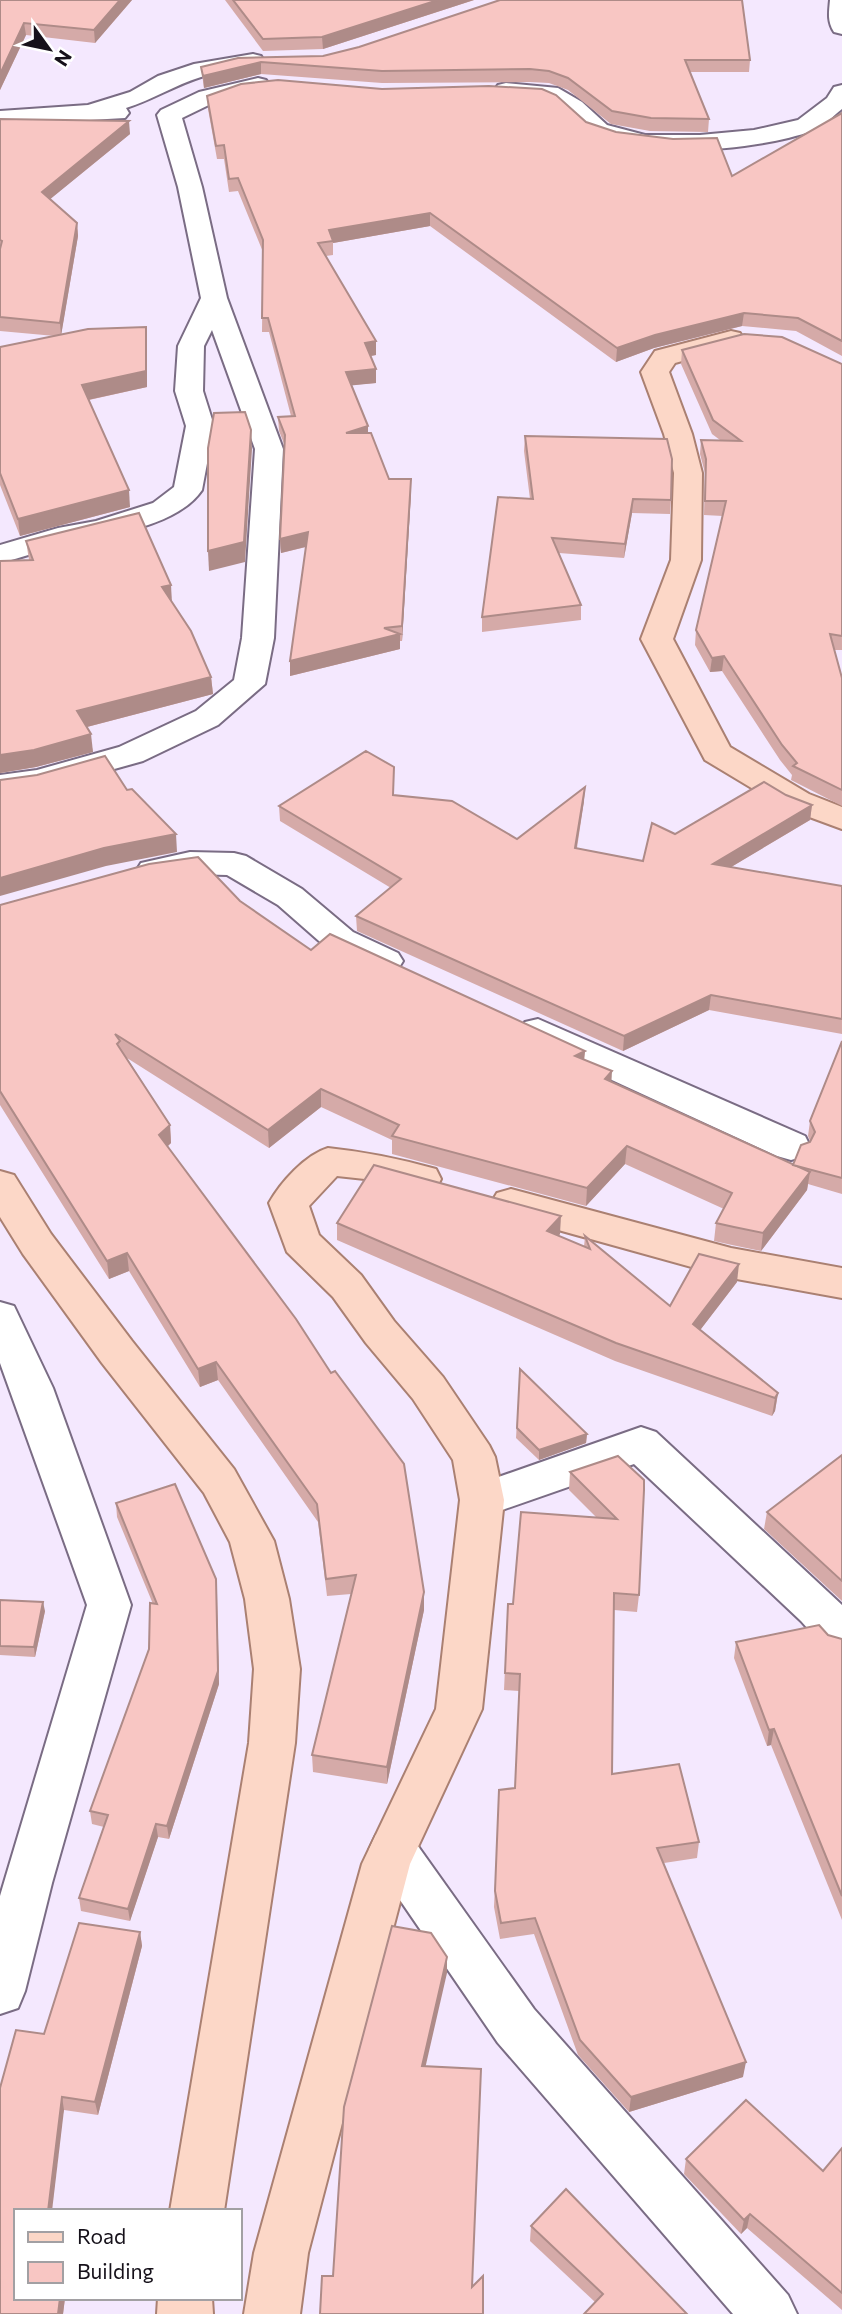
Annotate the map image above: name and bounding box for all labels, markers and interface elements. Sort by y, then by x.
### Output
north arrow [14,14,84,84]
text: N [50,46,77,71]
legend [14,2209,242,2300]
text: Road [77,2223,126,2248]
text: Building [77,2258,154,2283]

